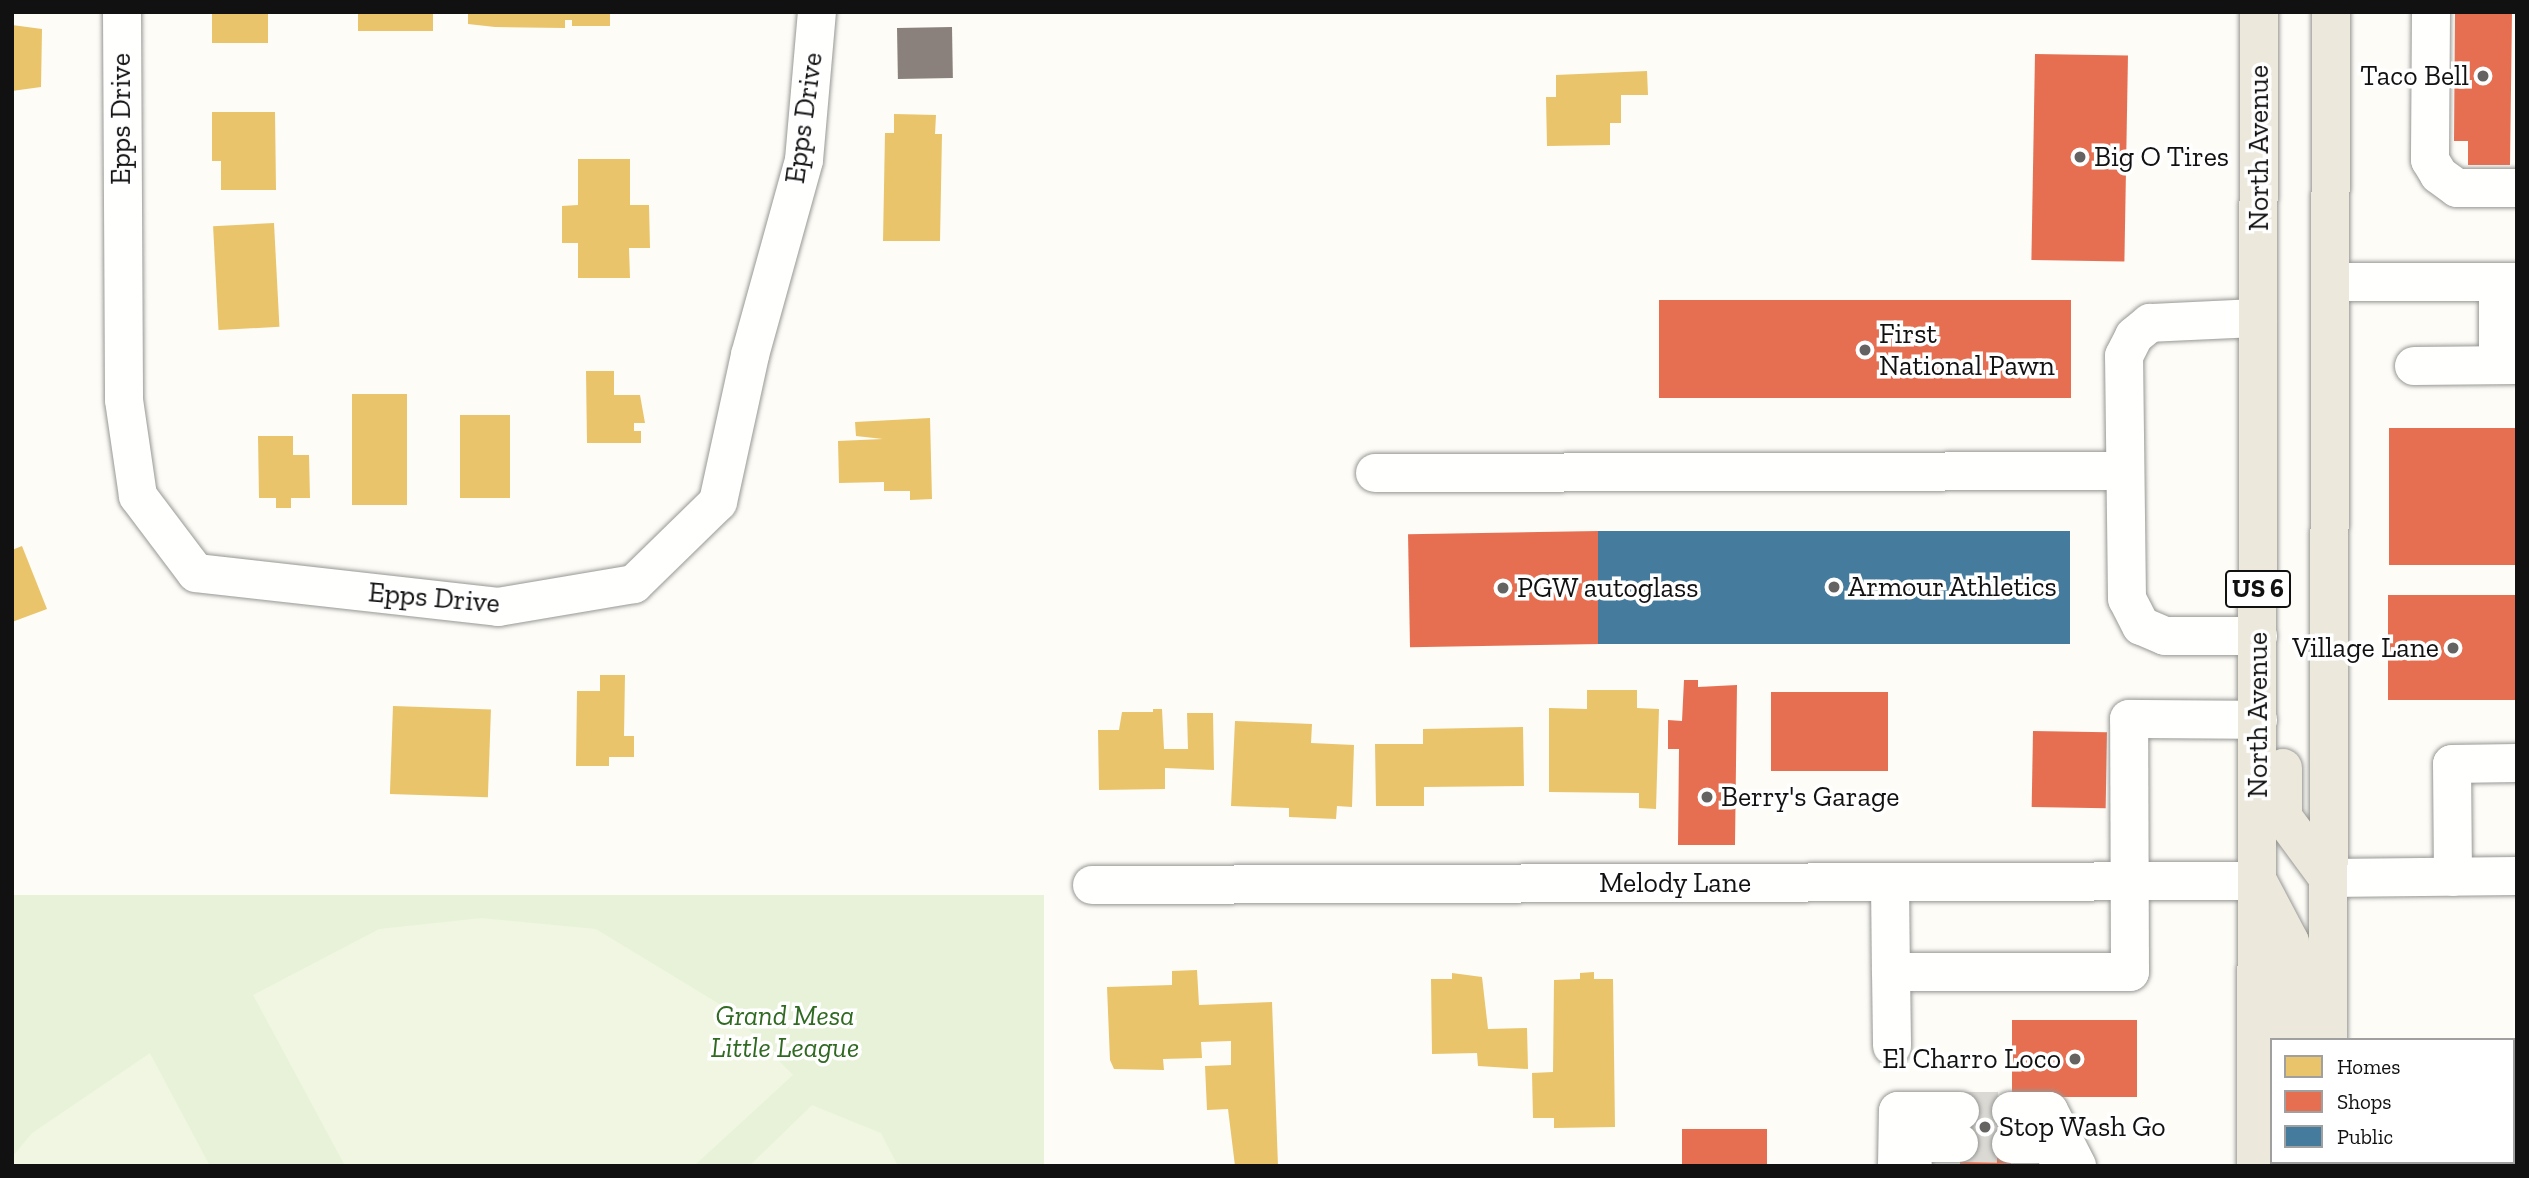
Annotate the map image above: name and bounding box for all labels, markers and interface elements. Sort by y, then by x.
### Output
street label: Epps Drive [778,50,830,186]
street label: Epps Drive [104,53,138,185]
place label: Taco Bell [2360,59,2469,93]
street label: North Avenue [2242,64,2276,232]
marker: Taco Bell [2475,68,2491,84]
place label: Big O Tires [2094,140,2230,174]
marker: Big O Tires [2072,149,2088,165]
place label: First National Pawn [1879,317,2055,383]
marker: First National Pawn [1857,342,1873,358]
road number: US 6 [2225,566,2291,611]
place label: Armour Athletics [1848,570,2058,604]
place label: PGW autoglass [1517,571,1700,605]
street label: Epps Drive [367,576,501,620]
marker: Armour Athletics [1826,579,1842,595]
marker: PGW autoglass [1495,580,1511,596]
street label: North Avenue [2241,631,2275,799]
place label: Village Lane [2292,631,2439,665]
marker: Village Lane [2445,640,2461,656]
place label: Berry's Garage [1721,780,1900,814]
marker: Berry's Garage [1699,789,1715,805]
street label: Melody Lane [1599,866,1751,900]
park label: Grand Mesa Little League [711,999,859,1065]
legend [2270,1038,2515,1164]
place label: El Charro Loco [1882,1042,2061,1076]
marker: El Charro Loco [2067,1051,2083,1067]
text: Homes [2337,1054,2400,1079]
text: Shops [2337,1089,2391,1114]
place label: Stop Wash Go [1999,1110,2167,1144]
marker: Stop Wash Go [1977,1119,1993,1135]
text: Public [2337,1124,2393,1149]

